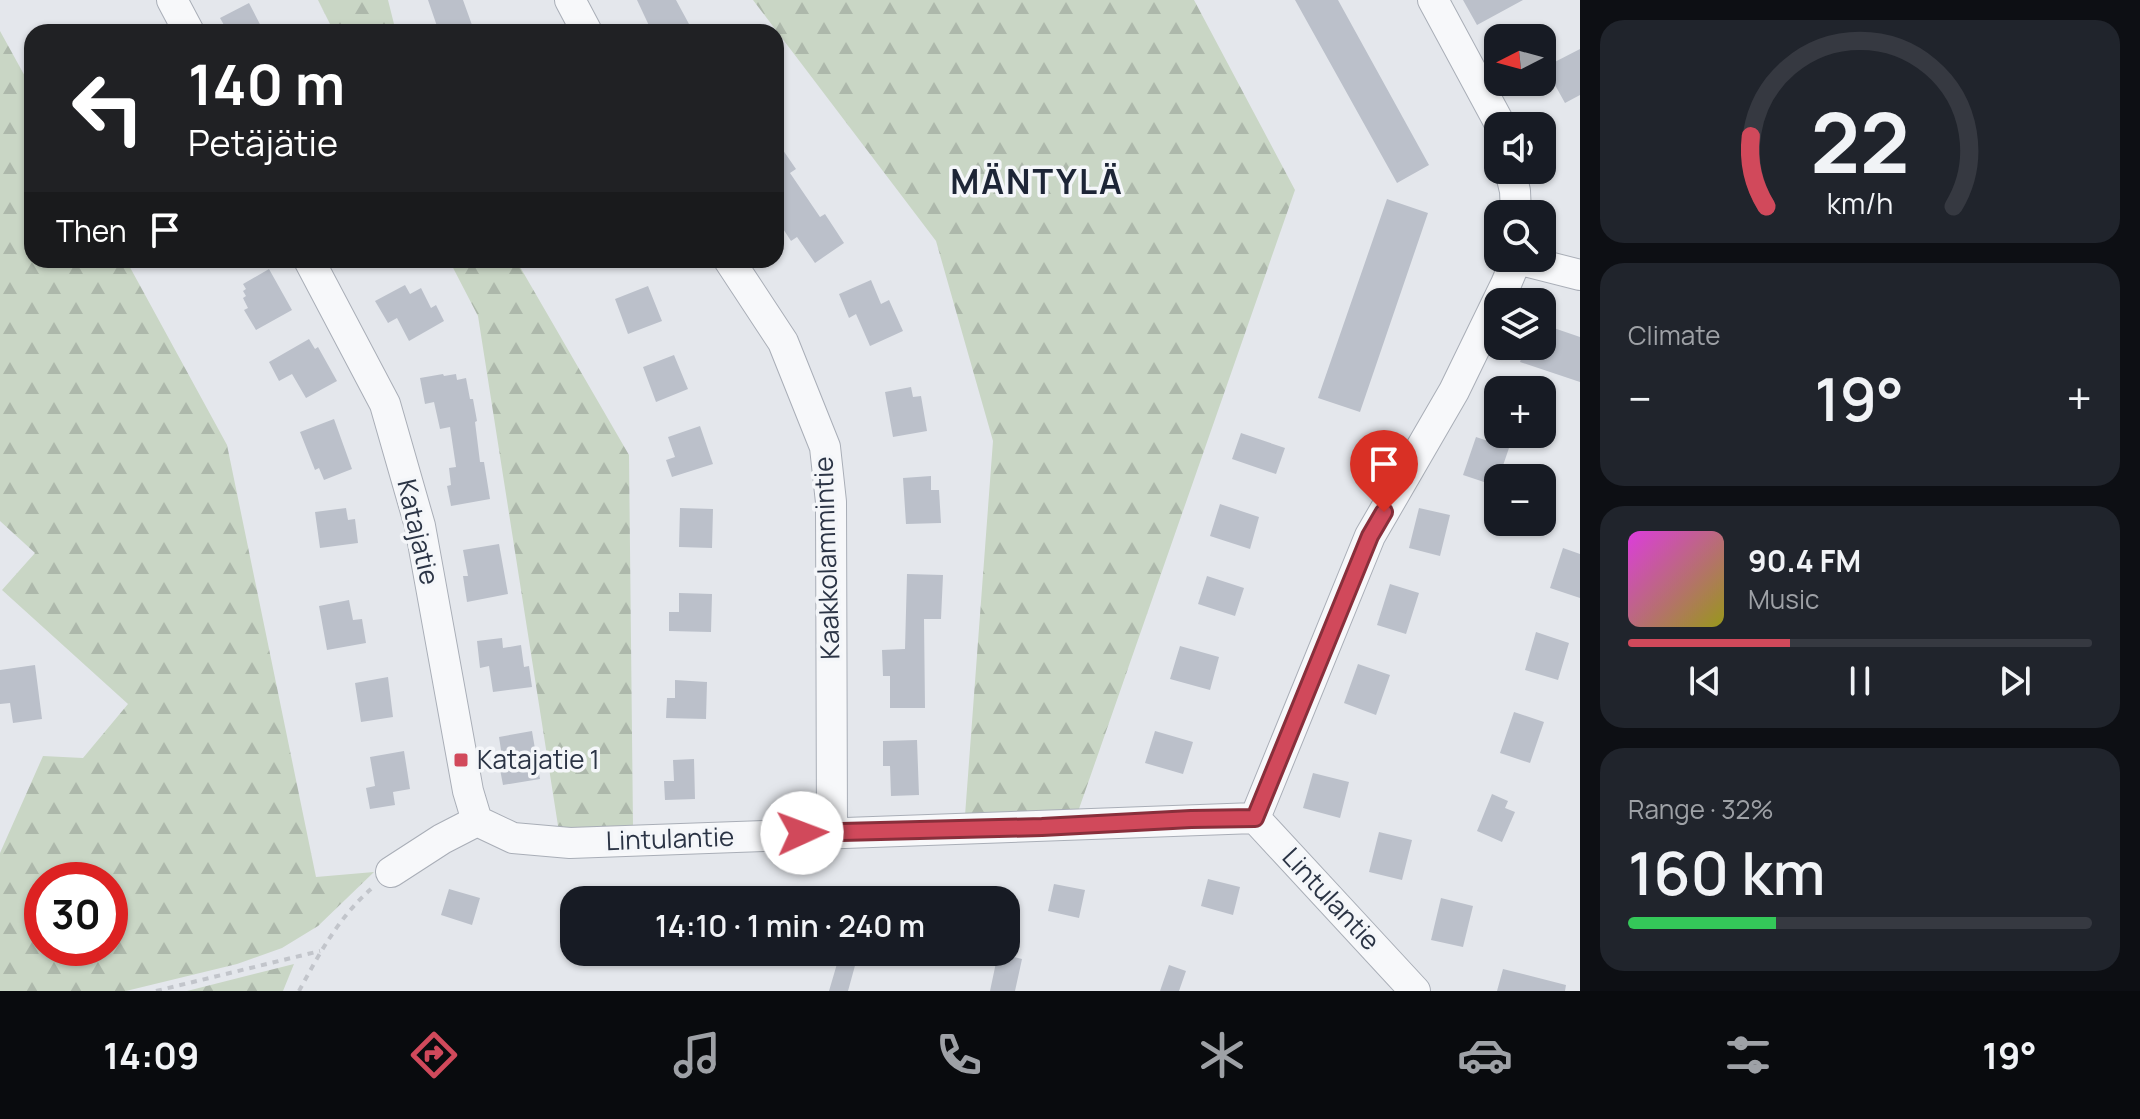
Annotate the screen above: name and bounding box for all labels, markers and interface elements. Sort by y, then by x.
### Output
north arrow [1484,24,1556,96]
map controls [1484,24,1556,536]
text: 140 m [188,45,345,122]
icon: left [56,56,160,160]
text: 22 [1810,84,1910,198]
button: sound [1484,112,1556,184]
text: Petäjätie [188,118,338,167]
district label: MÄNTYLÄ [950,158,1124,204]
text: km/h [1827,185,1893,224]
button: search [1484,200,1556,272]
icon: arrive [143,208,187,252]
text: Then [56,210,127,251]
button: layers [1484,288,1556,360]
text: Climate [1628,317,1720,353]
text: 19° [1814,357,1904,439]
text: − [1628,368,1652,428]
text: + [2067,368,2092,428]
button: + [1484,376,1556,448]
pin [1350,430,1418,512]
icon: arrive [1362,442,1406,486]
street label: Kaakkolammintie [804,456,848,660]
button: − [1484,464,1556,536]
street label: Katajatie [389,475,449,588]
text: 90.4 FM [1748,540,1861,581]
text: Music [1748,581,1819,617]
icon: previous [1683,659,1727,703]
icon: pause [1838,659,1882,703]
icon: next [1993,659,2037,703]
place label: Katajatie 1 [477,741,600,777]
marker: Katajatie 1 [452,751,470,769]
position arrow [760,791,844,875]
text: Range · 32% [1628,791,1774,827]
street label: Lintulantie [605,818,735,858]
text: 160 km [1628,831,1826,913]
street label: Lintulantie [1275,839,1389,958]
speed limit sign: 30 [24,862,128,966]
text: 14:10 · 1 min · 240 m [655,905,925,946]
icon: directions [406,1027,462,1083]
icon: music [669,1027,725,1083]
icon: phone [931,1027,987,1083]
icon: climate [1194,1027,1250,1083]
icon: car [1457,1027,1513,1083]
icon: filters [1720,1027,1776,1083]
text: 14:09 [103,1031,199,1080]
text: 19° [1982,1031,2037,1080]

